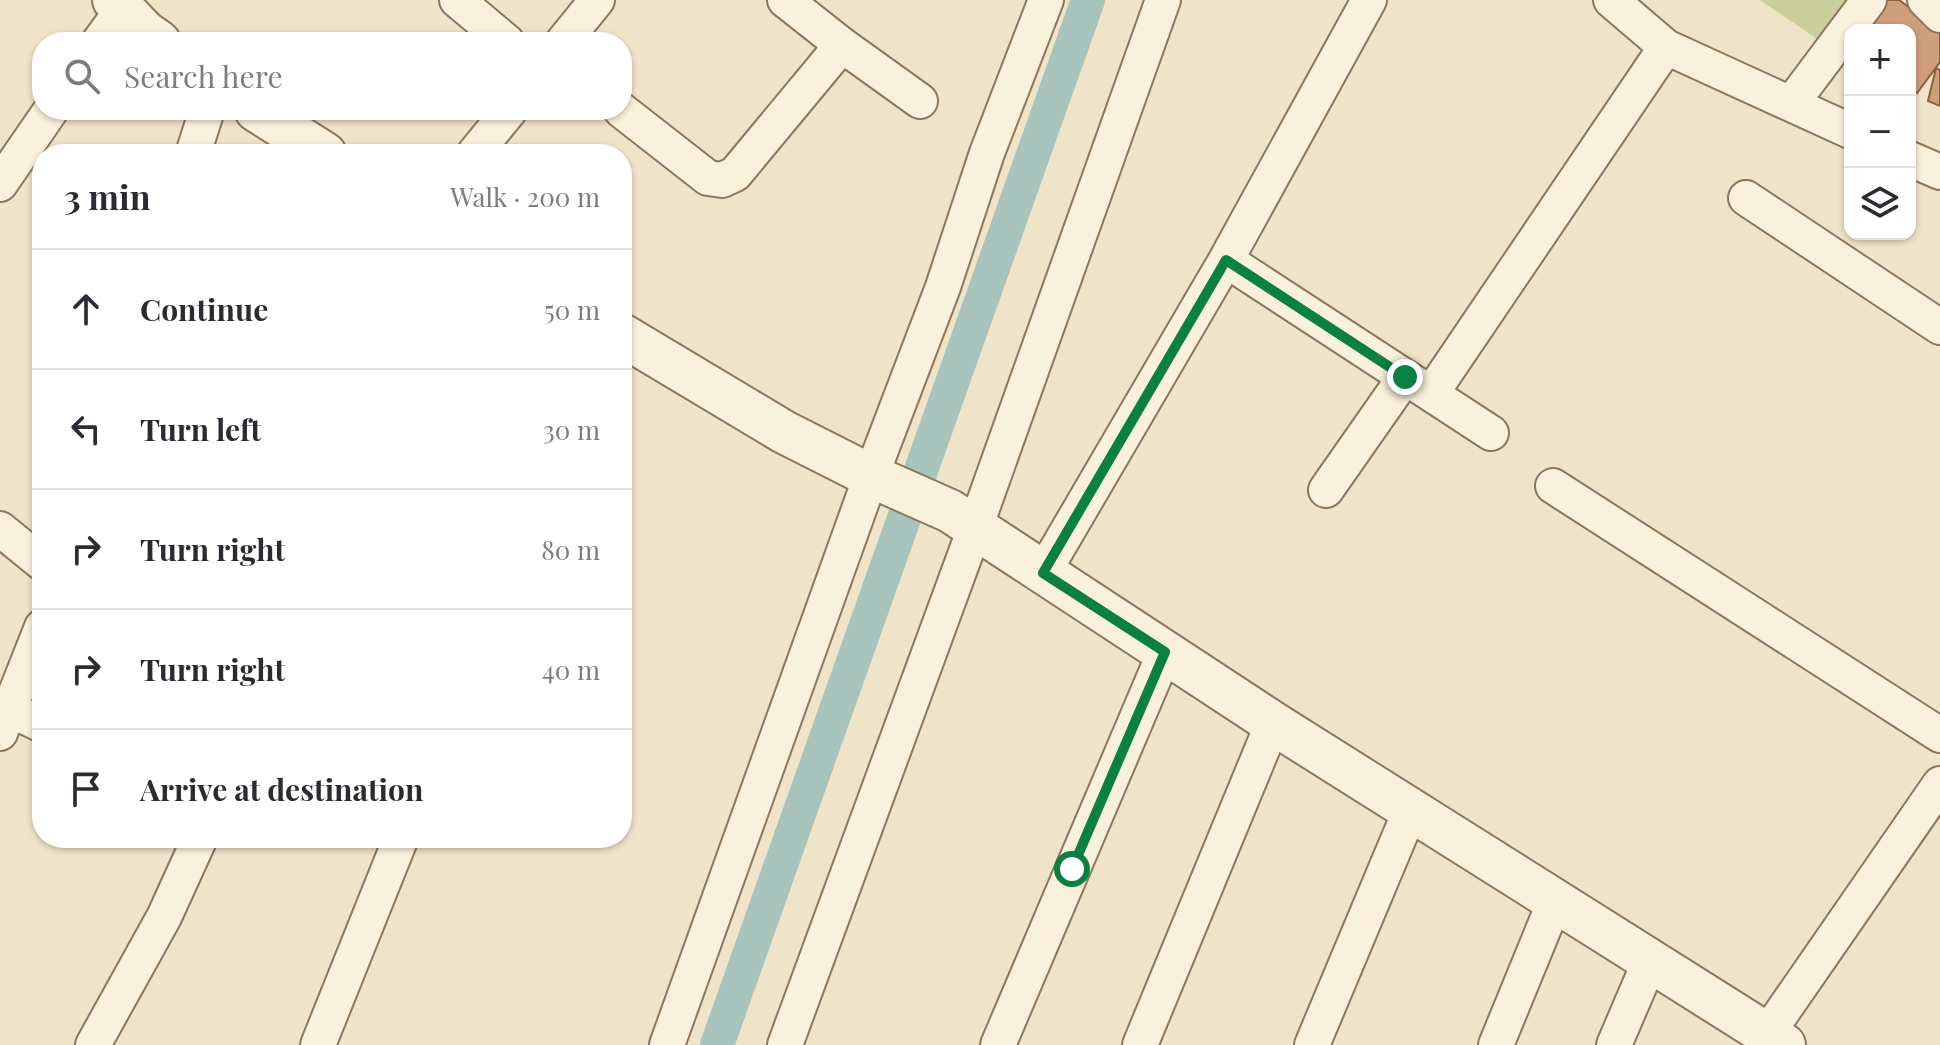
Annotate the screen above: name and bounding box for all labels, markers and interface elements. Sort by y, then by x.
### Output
map controls [1844,24,1916,240]
button: + [1844,24,1916,96]
search box [32,32,632,120]
icon: search [60,54,104,98]
text: Search here [124,56,283,96]
button: − [1844,96,1916,168]
button: layers [1844,168,1916,240]
text: 3 min [64,173,151,219]
text: Walk · 200 m [450,179,600,214]
icon: ahead [64,287,108,331]
text: Continue [140,289,268,329]
text: 50 m [544,292,600,327]
route end [1387,359,1423,395]
icon: left [64,407,108,451]
text: Turn left [140,409,261,449]
text: 30 m [543,412,600,447]
icon: right [64,527,108,571]
text: Turn right [140,529,285,569]
text: 80 m [541,532,600,567]
icon: right [64,647,108,691]
text: Turn right [140,649,285,689]
text: 40 m [542,652,600,687]
icon: arrive [64,767,108,811]
text: Arrive at destination [140,769,423,809]
route start [1054,851,1090,887]

